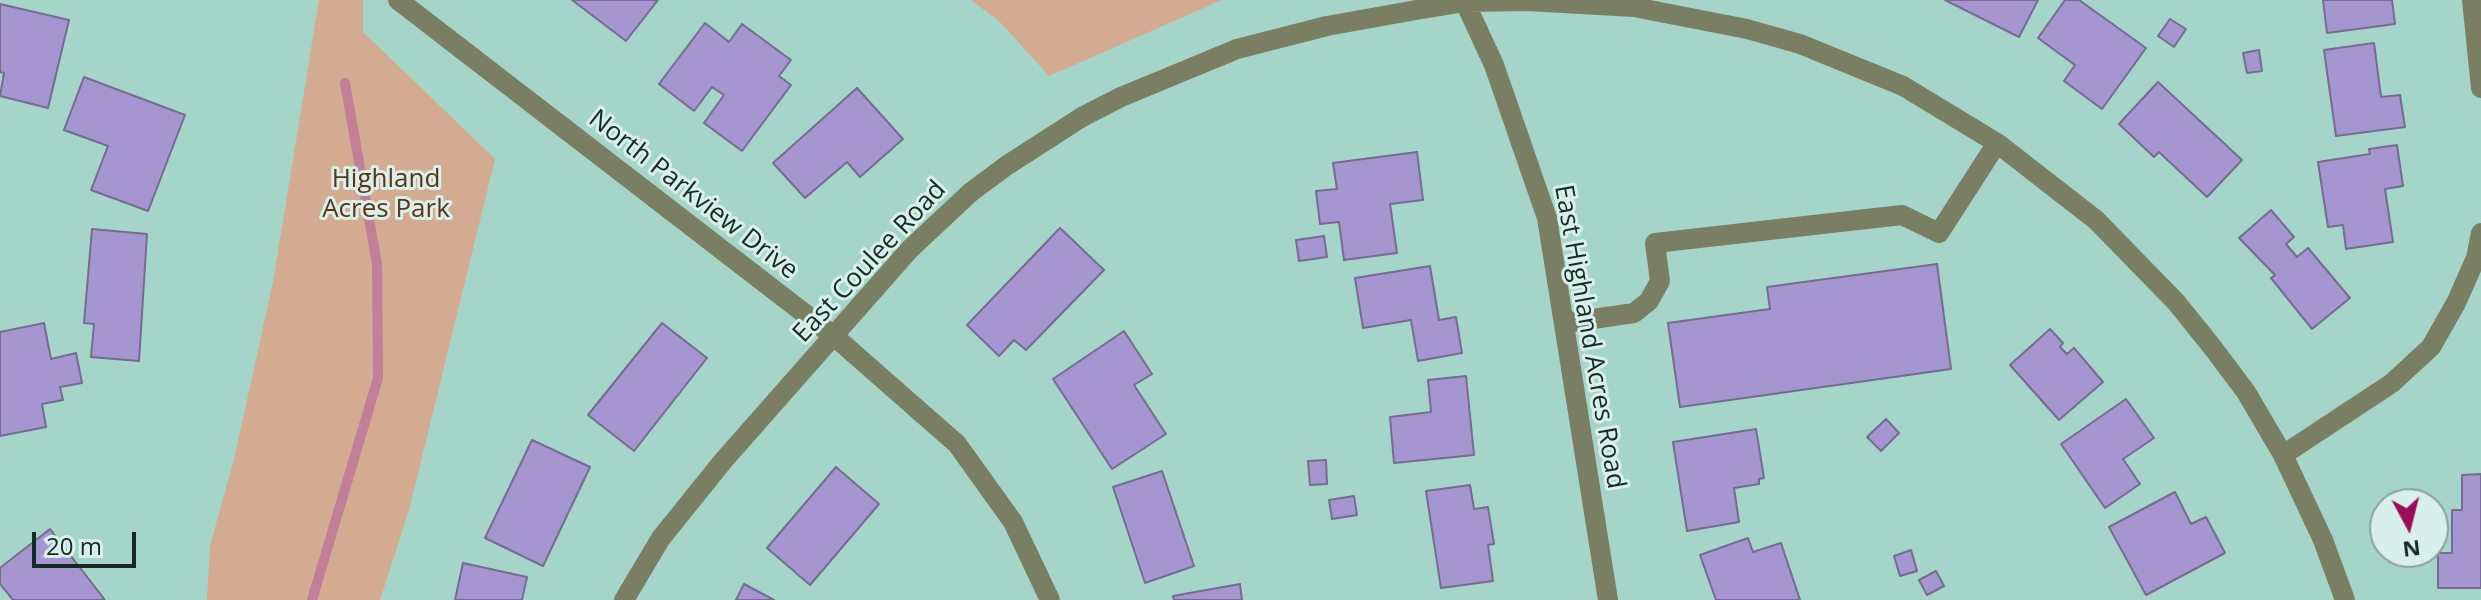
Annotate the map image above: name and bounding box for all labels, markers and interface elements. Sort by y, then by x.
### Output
street label: North Parkview Drive [582,104,804,286]
park label: Highland Acres Park [322,164,450,226]
street label: East Coulee Road [787,175,953,349]
street label: East Highland Acres Road [1547,183,1631,491]
north arrow [2369,488,2449,568]
scale bar [36,516,140,566]
text: 20 m [46,529,102,562]
text: N [2401,534,2422,566]

